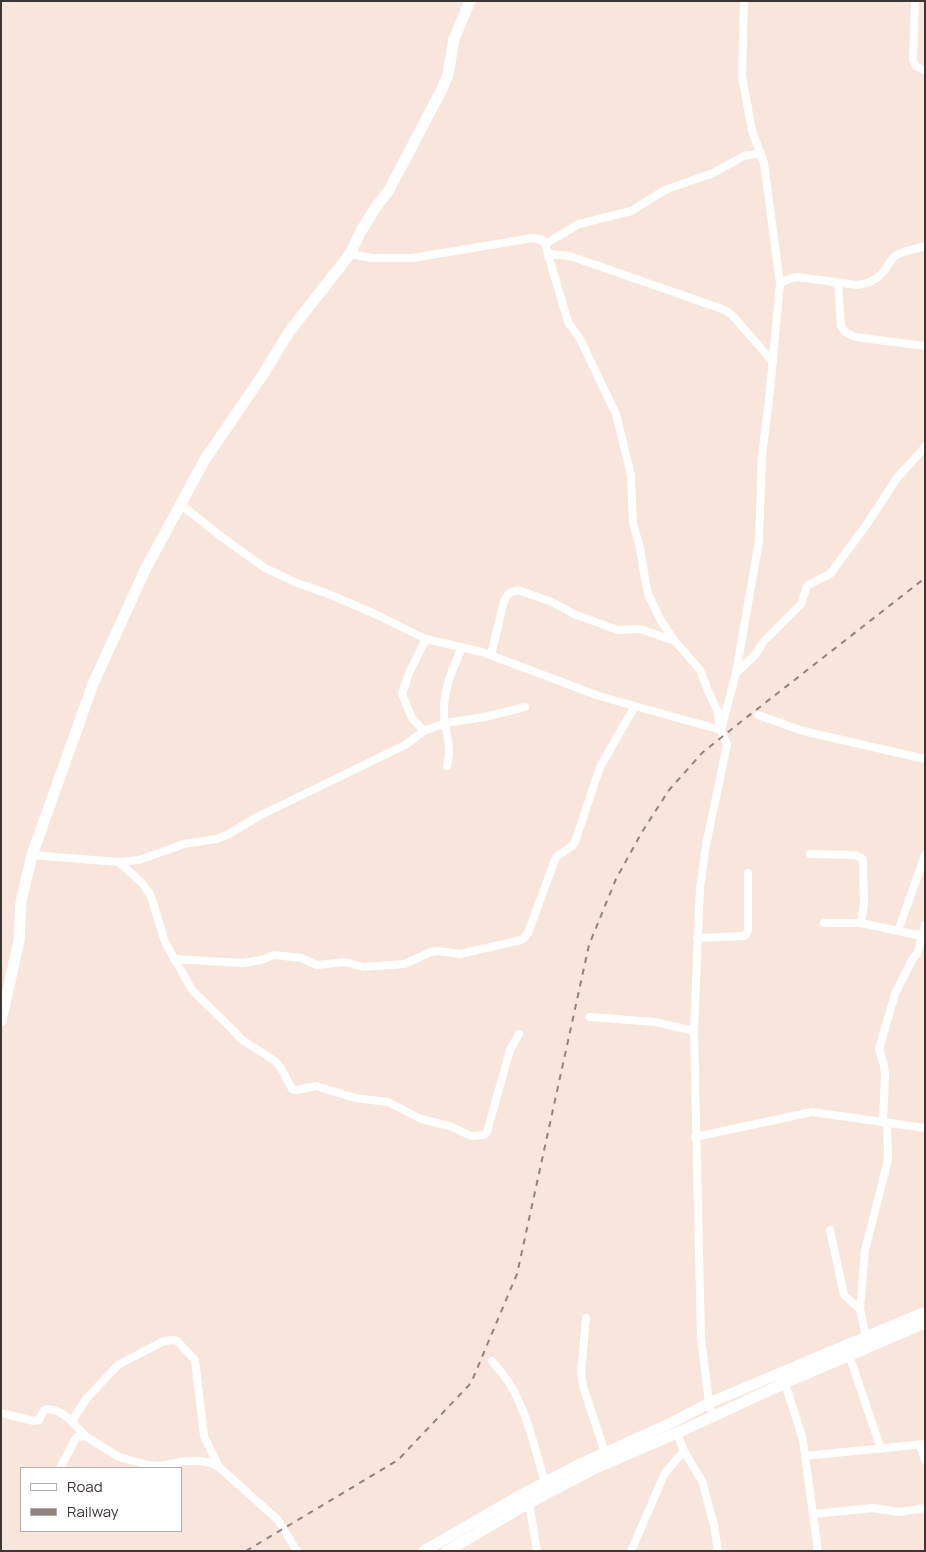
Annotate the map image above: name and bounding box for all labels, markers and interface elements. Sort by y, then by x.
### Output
legend [20,1467,182,1532]
text: Road [67,1476,103,1497]
text: Railway [67,1501,119,1522]

